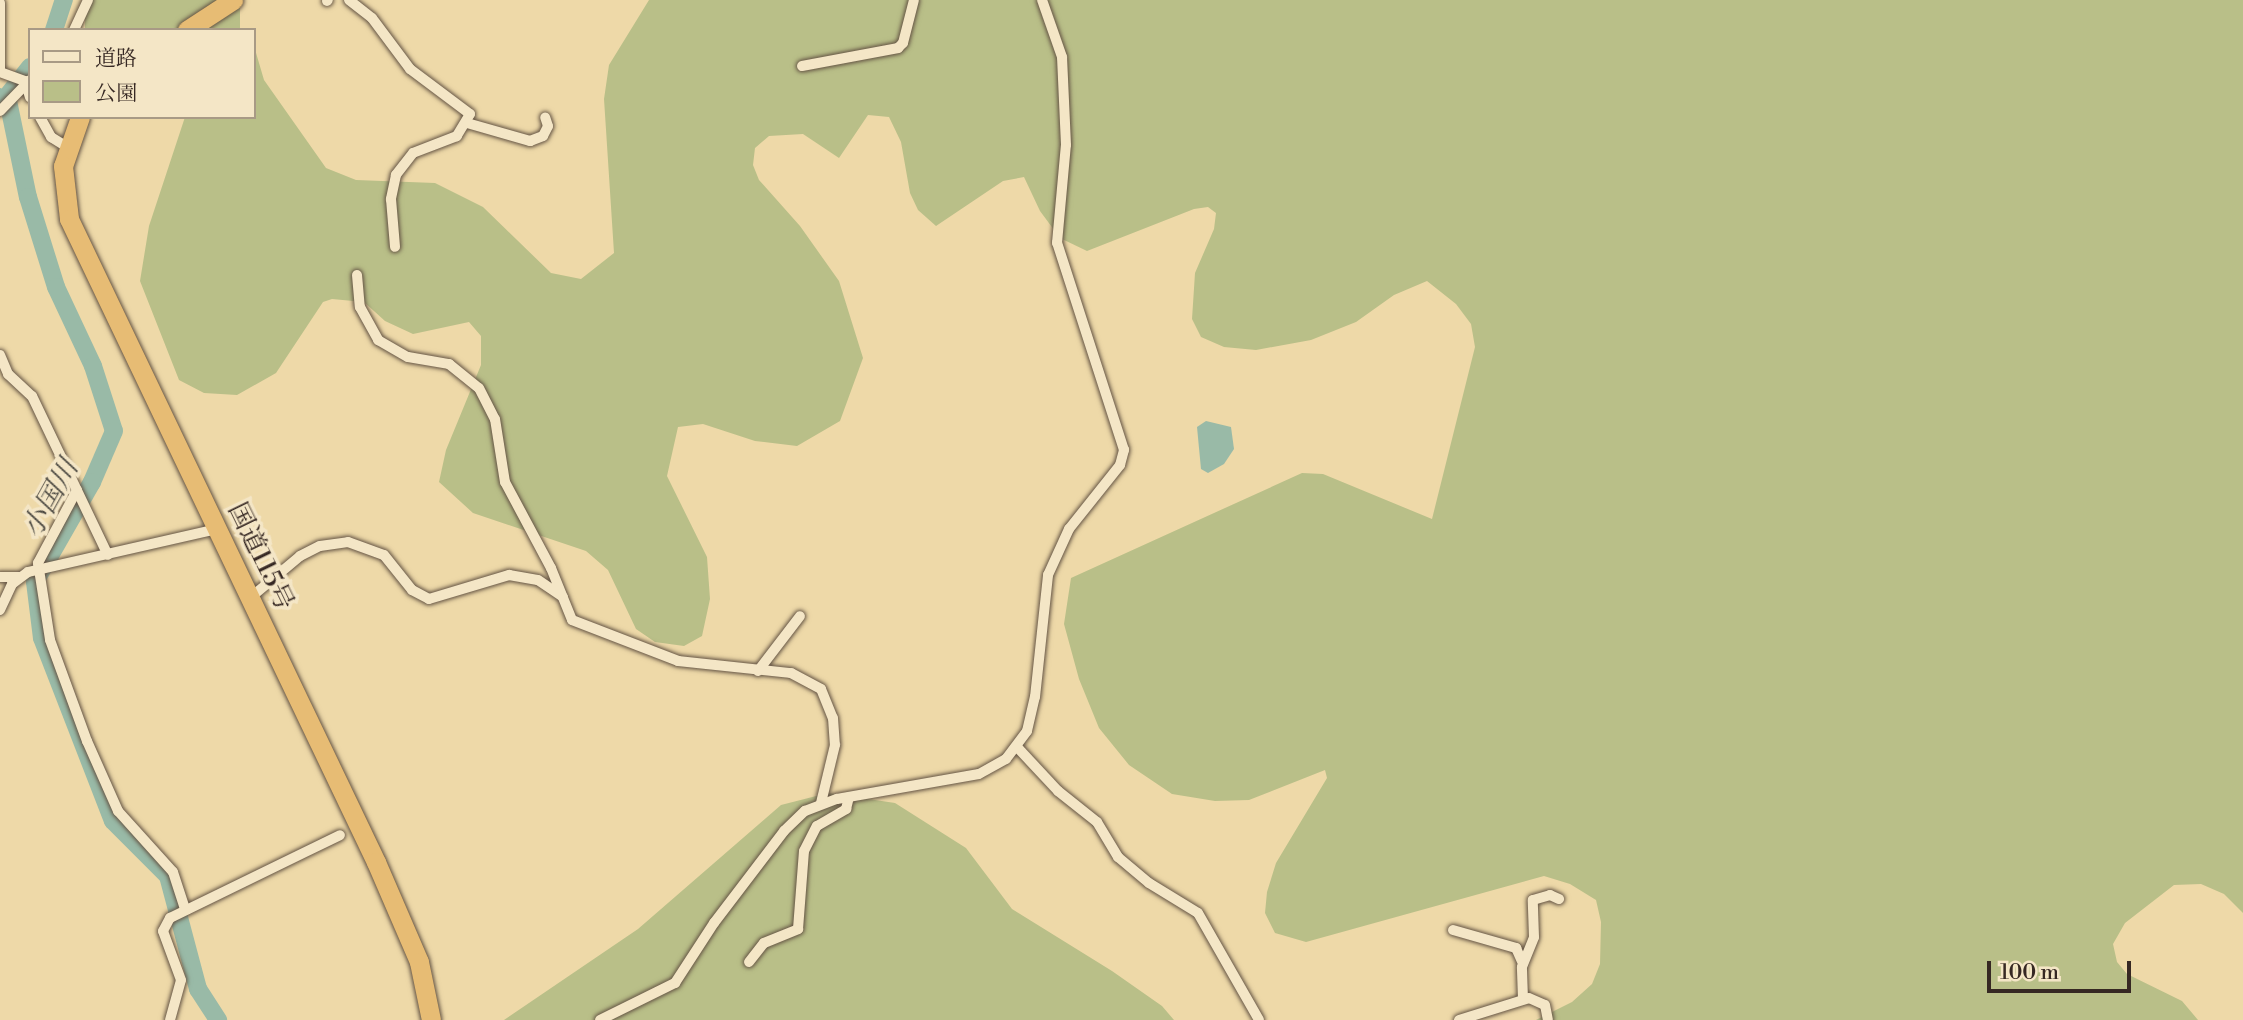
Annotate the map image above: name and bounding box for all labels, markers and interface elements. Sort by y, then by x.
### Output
legend [28,28,256,119]
text: 道路 [95,46,137,72]
text: 公園 [95,81,137,107]
water label: 小国川 [16,454,86,544]
street label: 国道115号 [221,498,299,616]
scale bar [1991,946,2134,990]
text: 100 m [2000,960,2059,986]

